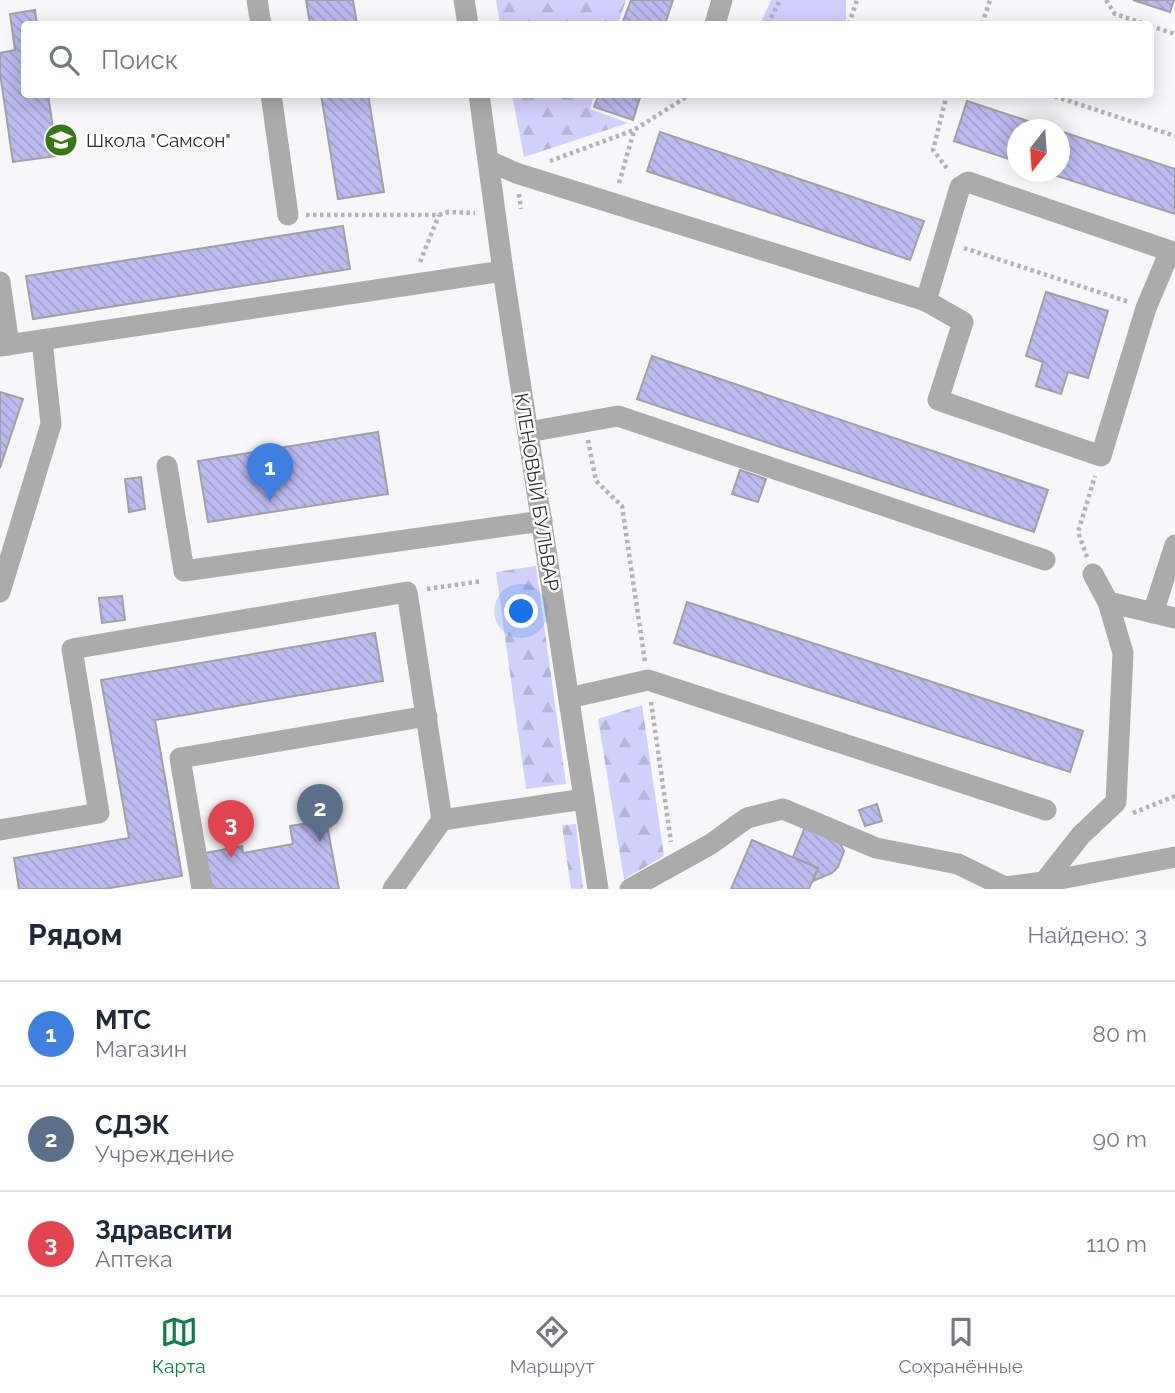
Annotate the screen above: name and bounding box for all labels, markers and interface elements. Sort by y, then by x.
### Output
search box [21,21,1154,98]
icon: search [45,41,83,79]
text: Поиск [101,45,178,75]
north arrow [1007,119,1070,182]
school or university icon: Школа "Самсон" [42,121,80,159]
place label: Школа "Самсон" [86,129,231,151]
street label: КЛЕНОВЫЙ БУЛЬВАР [510,391,564,593]
pin: 1 [247,443,293,501]
your location [504,594,538,628]
pin: 2 [297,784,343,842]
pin: 3 [208,800,254,858]
text: Рядом [28,917,122,952]
text: Найдено: 3 [1028,921,1147,948]
text: МТС [95,1005,151,1035]
text: 1 [45,1020,57,1047]
text: 80 m [1092,1020,1147,1047]
text: Магазин [95,1035,187,1062]
text: СДЭК [95,1110,170,1140]
text: 2 [45,1125,57,1152]
text: 90 m [1092,1125,1147,1152]
text: Учреждение [95,1140,234,1167]
text: Здравсити [95,1215,233,1245]
text: 3 [45,1230,57,1257]
text: 110 m [1086,1230,1147,1257]
text: Аптека [95,1245,173,1272]
tab: Карта [152,1313,206,1377]
tab: Маршрут [510,1313,594,1377]
tab: Сохранённые [898,1313,1023,1377]

